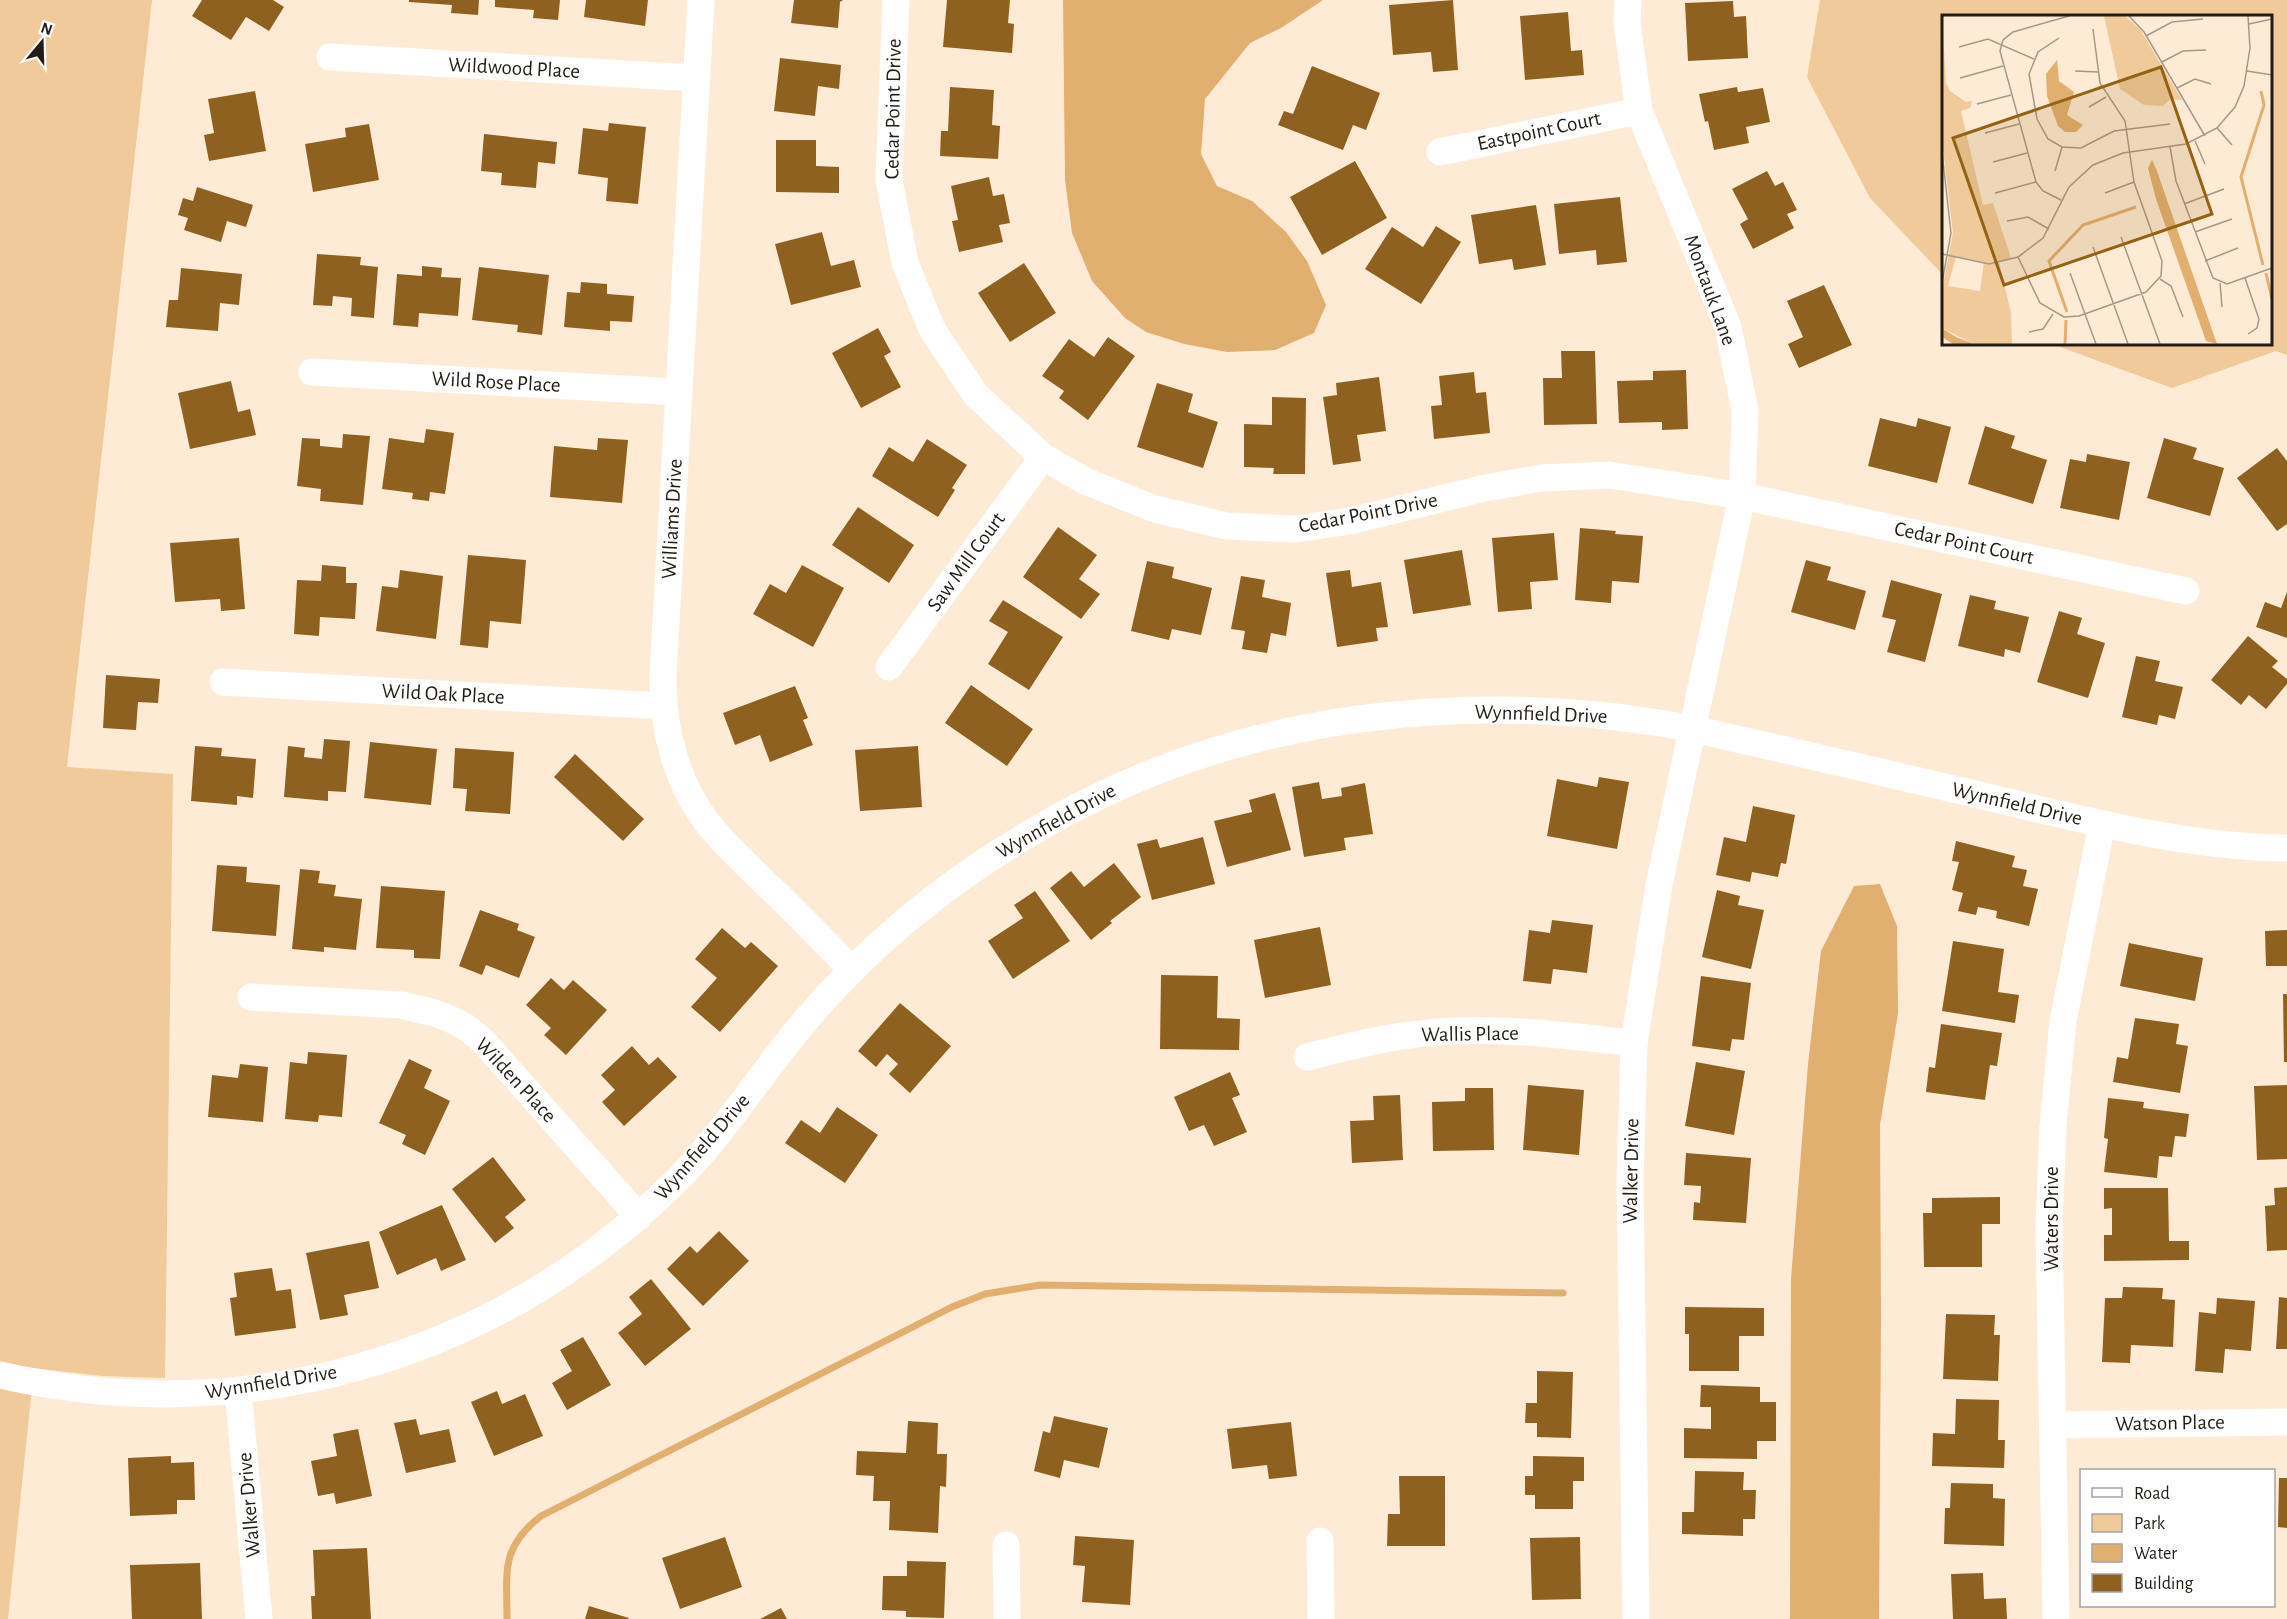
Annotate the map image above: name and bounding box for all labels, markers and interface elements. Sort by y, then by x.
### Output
north arrow [12,12,72,72]
inset map [1942,15,2272,345]
text: N [39,19,54,38]
street label: Cedar Point Drive [881,38,905,180]
street label: Wildwood Place [447,54,581,82]
street label: Eastpoint Court [1475,108,1603,154]
street label: Montauk Lane [1680,232,1740,348]
street label: Wild Rose Place [431,368,561,396]
street label: Williams Drive [658,458,686,580]
street label: Cedar Point Drive [1297,489,1439,537]
street label: Saw Mill Court [923,508,1009,615]
street label: Cedar Point Court [1892,518,2036,568]
street label: Wild Oak Place [381,680,505,708]
street label: Wynnfield Drive [1474,701,1608,727]
street label: Wynnfield Drive [1950,779,2084,829]
street label: Wynnfield Drive [993,780,1119,862]
street label: Wallis Place [1421,1023,1519,1045]
street label: Wilden Place [472,1034,560,1126]
street label: Wynnfield Drive [650,1090,754,1204]
street label: Walker Drive [1620,1118,1642,1224]
street label: Waters Drive [2041,1166,2062,1272]
street label: Wynnfield Drive [204,1361,338,1403]
street label: Watson Place [2115,1412,2225,1434]
street label: Walker Drive [234,1452,264,1558]
legend [2080,1469,2275,1607]
text: Road [2134,1485,2170,1503]
text: Park [2134,1515,2166,1533]
text: Water [2134,1545,2177,1563]
text: Building [2134,1575,2194,1593]

